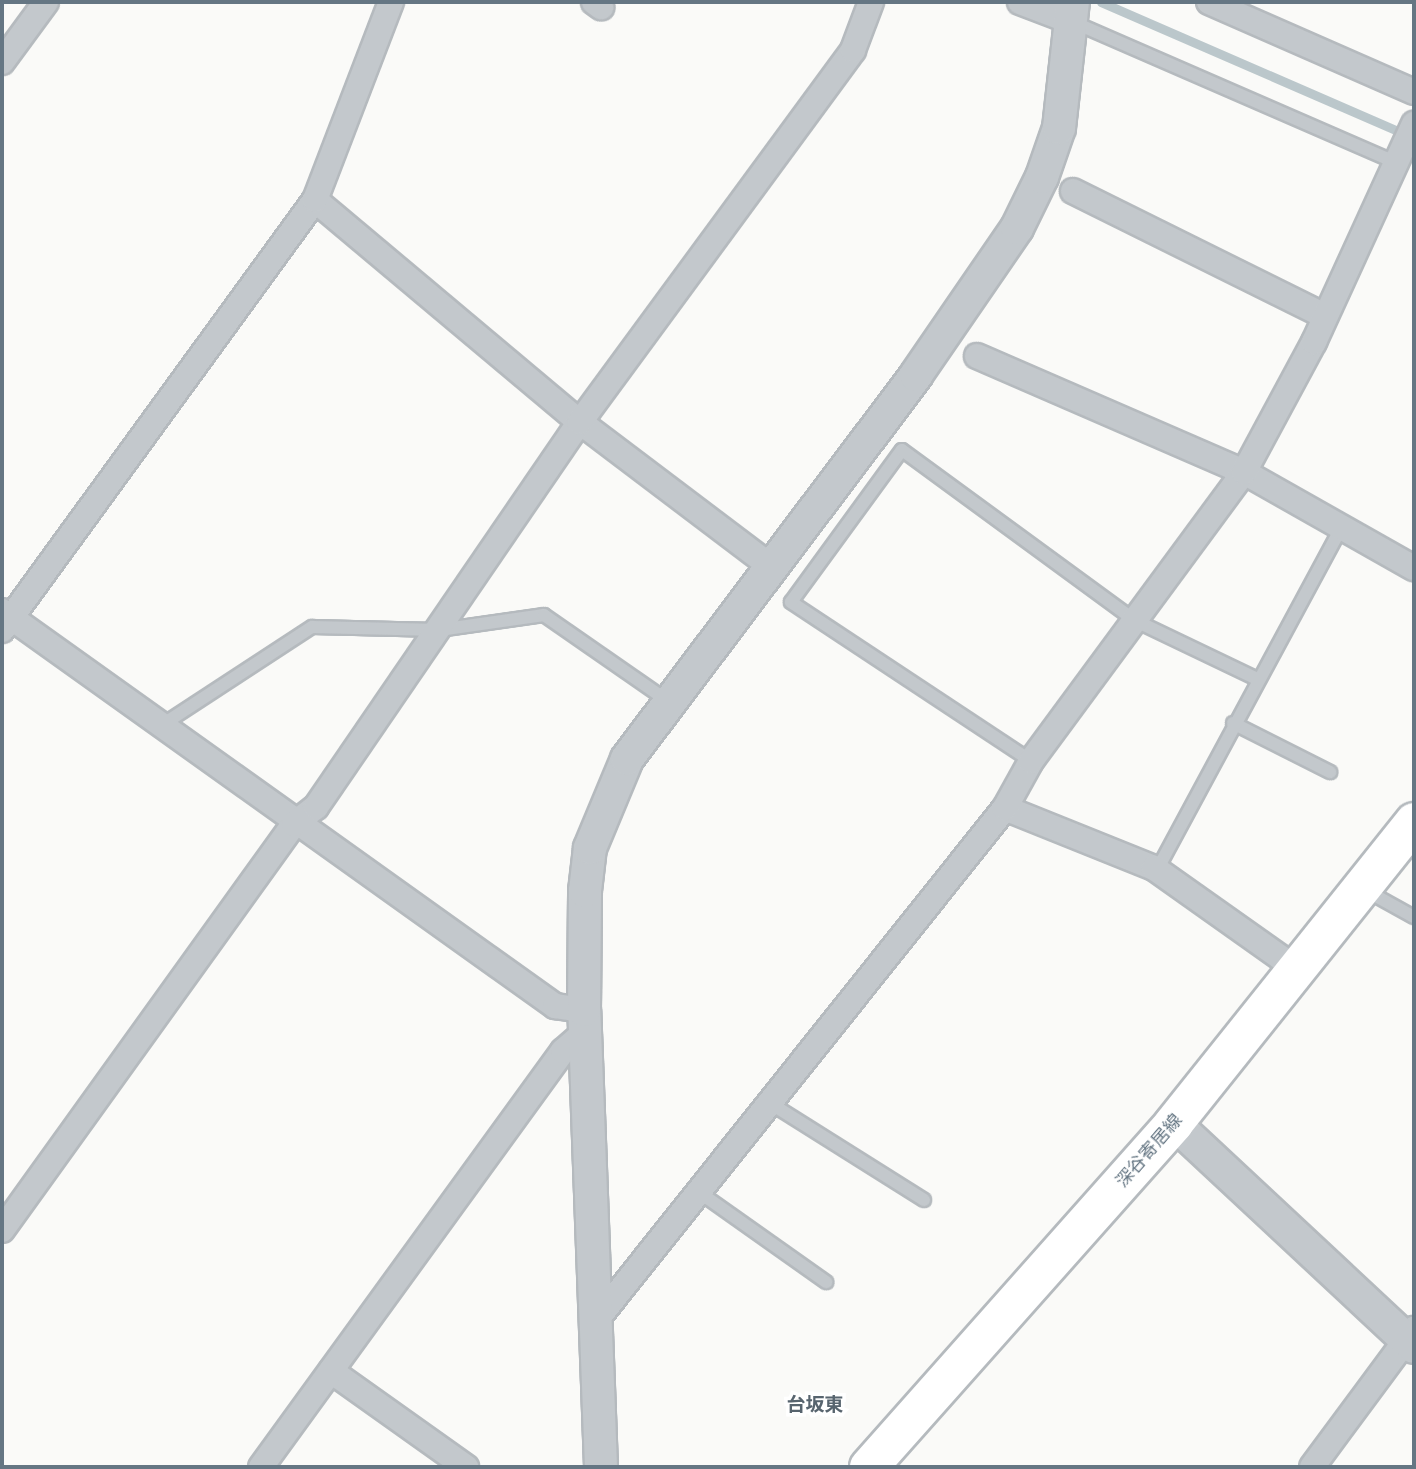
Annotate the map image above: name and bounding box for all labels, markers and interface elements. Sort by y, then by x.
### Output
street label: 深谷寄居線 [1111,1110,1187,1192]
district label: 台坂東 [787,1394,843,1416]

